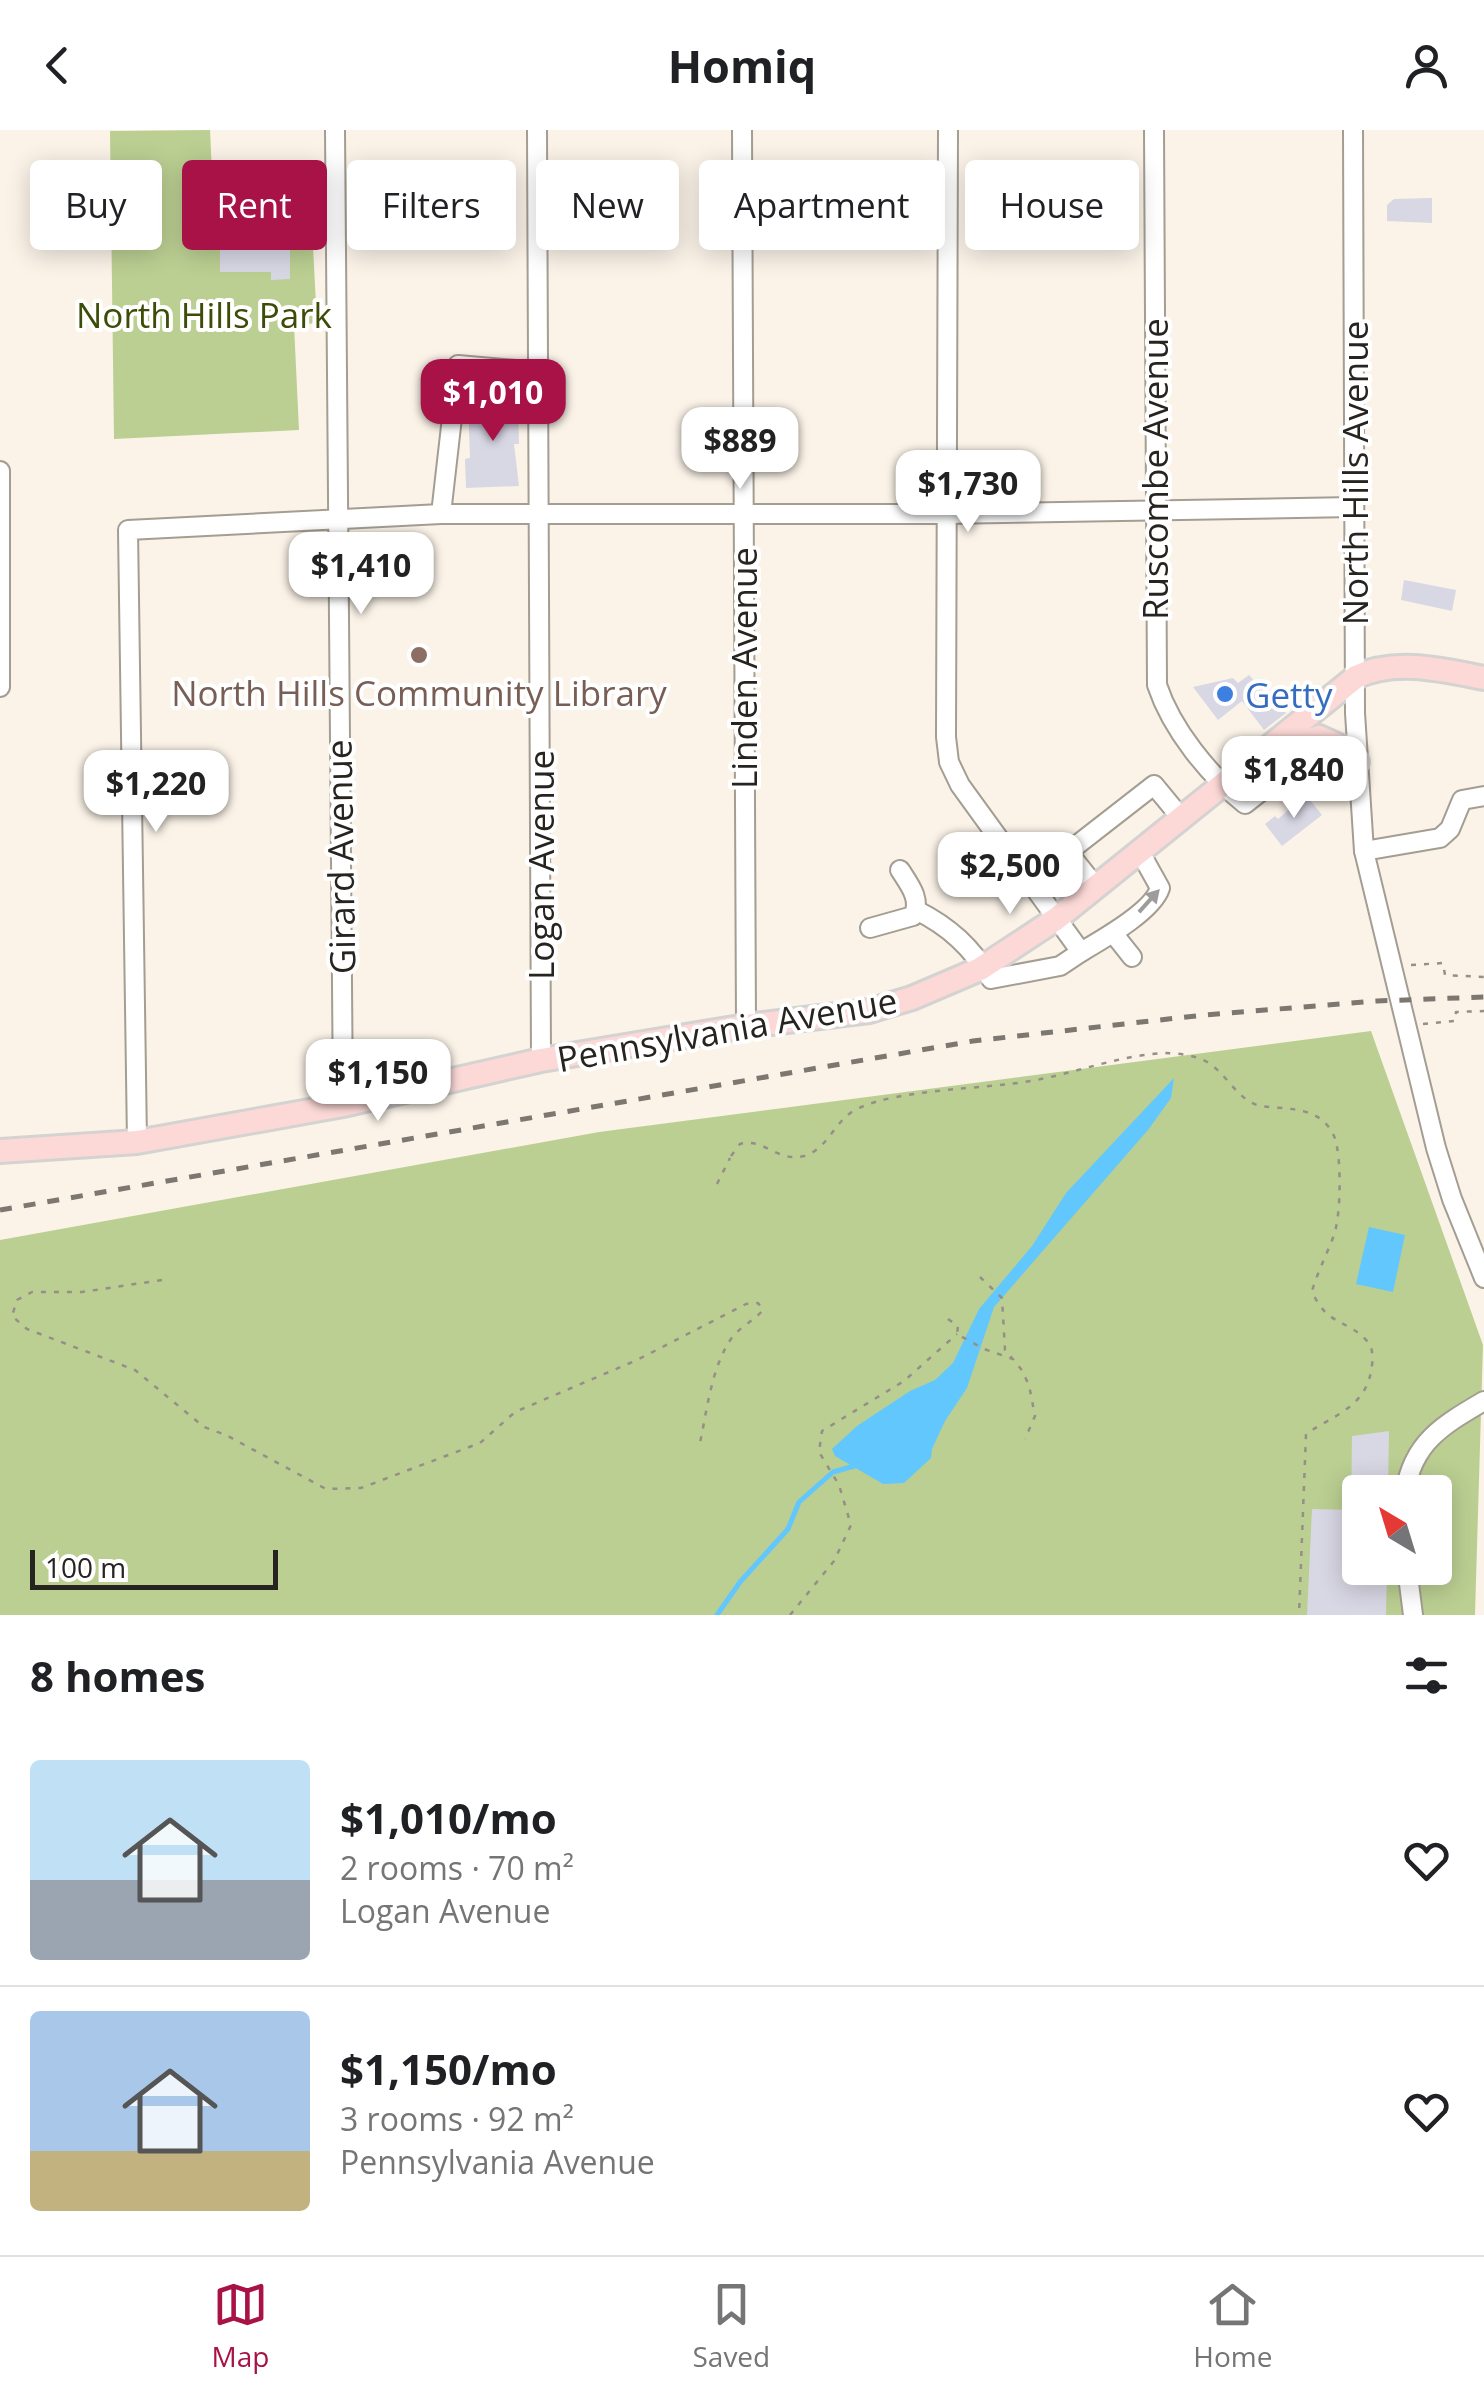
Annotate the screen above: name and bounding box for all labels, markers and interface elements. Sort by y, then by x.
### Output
text: Homiq [668,35,816,96]
icon: back [30,38,85,93]
icon: person [1399,38,1454,93]
chip: Buy [30,160,162,250]
chip: Rent [182,160,327,250]
chip: Filters [347,160,516,250]
chip: New [536,160,679,250]
chip: Apartment [699,160,945,250]
chip: House [965,160,1139,250]
park label: North Hills Park [76,291,333,338]
street label: Ruscombe Avenue [1131,318,1178,620]
street label: North Hills Avenue [1331,321,1378,625]
pin: $1,010 [412,359,574,444]
text: $1,010 [443,370,543,413]
pin: $889 [681,407,799,492]
text: $889 [703,418,777,461]
pin: $1,730 [887,450,1049,535]
text: $1,730 [918,461,1018,504]
pin: $1,410 [280,532,442,617]
text: $1,410 [311,543,411,586]
street label: Linden Avenue [720,547,767,789]
marker: North Hills Community Library [408,644,430,666]
place label: North Hills Community Library [171,669,667,716]
place label: Getty [1245,671,1333,718]
marker: Getty [1214,683,1236,705]
pin: $1,840 [1213,736,1375,821]
street label: Girard Avenue [314,739,366,975]
text: $1,840 [1244,747,1344,790]
pin: $1,220 [75,750,237,835]
street label: Logan Avenue [517,750,564,980]
text: $1,220 [106,761,206,804]
pin: $2,500 [929,832,1091,917]
text: $2,500 [960,843,1060,886]
one-way arrow [1137,889,1160,913]
street label: Pennsylvania Avenue [553,976,901,1082]
pin: $1,150 [297,1039,459,1124]
text: $1,150 [328,1050,428,1093]
north arrow [1342,1475,1452,1585]
map controls [1342,1475,1452,1585]
scale bar [30,1545,278,1590]
text: 100 m [45,1548,126,1586]
text: 8 homes [30,1647,205,1704]
icon: filters [1399,1648,1454,1703]
text: $1,010/mo [340,1789,557,1846]
icon: home [110,1800,230,1920]
icon: heart [1399,1833,1454,1888]
text: 2 rooms · 70 m² [340,1846,574,1889]
text: Logan Avenue [340,1889,550,1932]
text: $1,150/mo [340,2040,557,2097]
icon: home [110,2051,230,2171]
icon: heart [1399,2084,1454,2139]
text: 3 rooms · 92 m² [340,2097,574,2140]
text: Pennsylvania Avenue [340,2140,655,2183]
tab: Map [212,2277,269,2375]
tab: Saved [692,2277,770,2375]
tab: Home [1193,2277,1272,2375]

